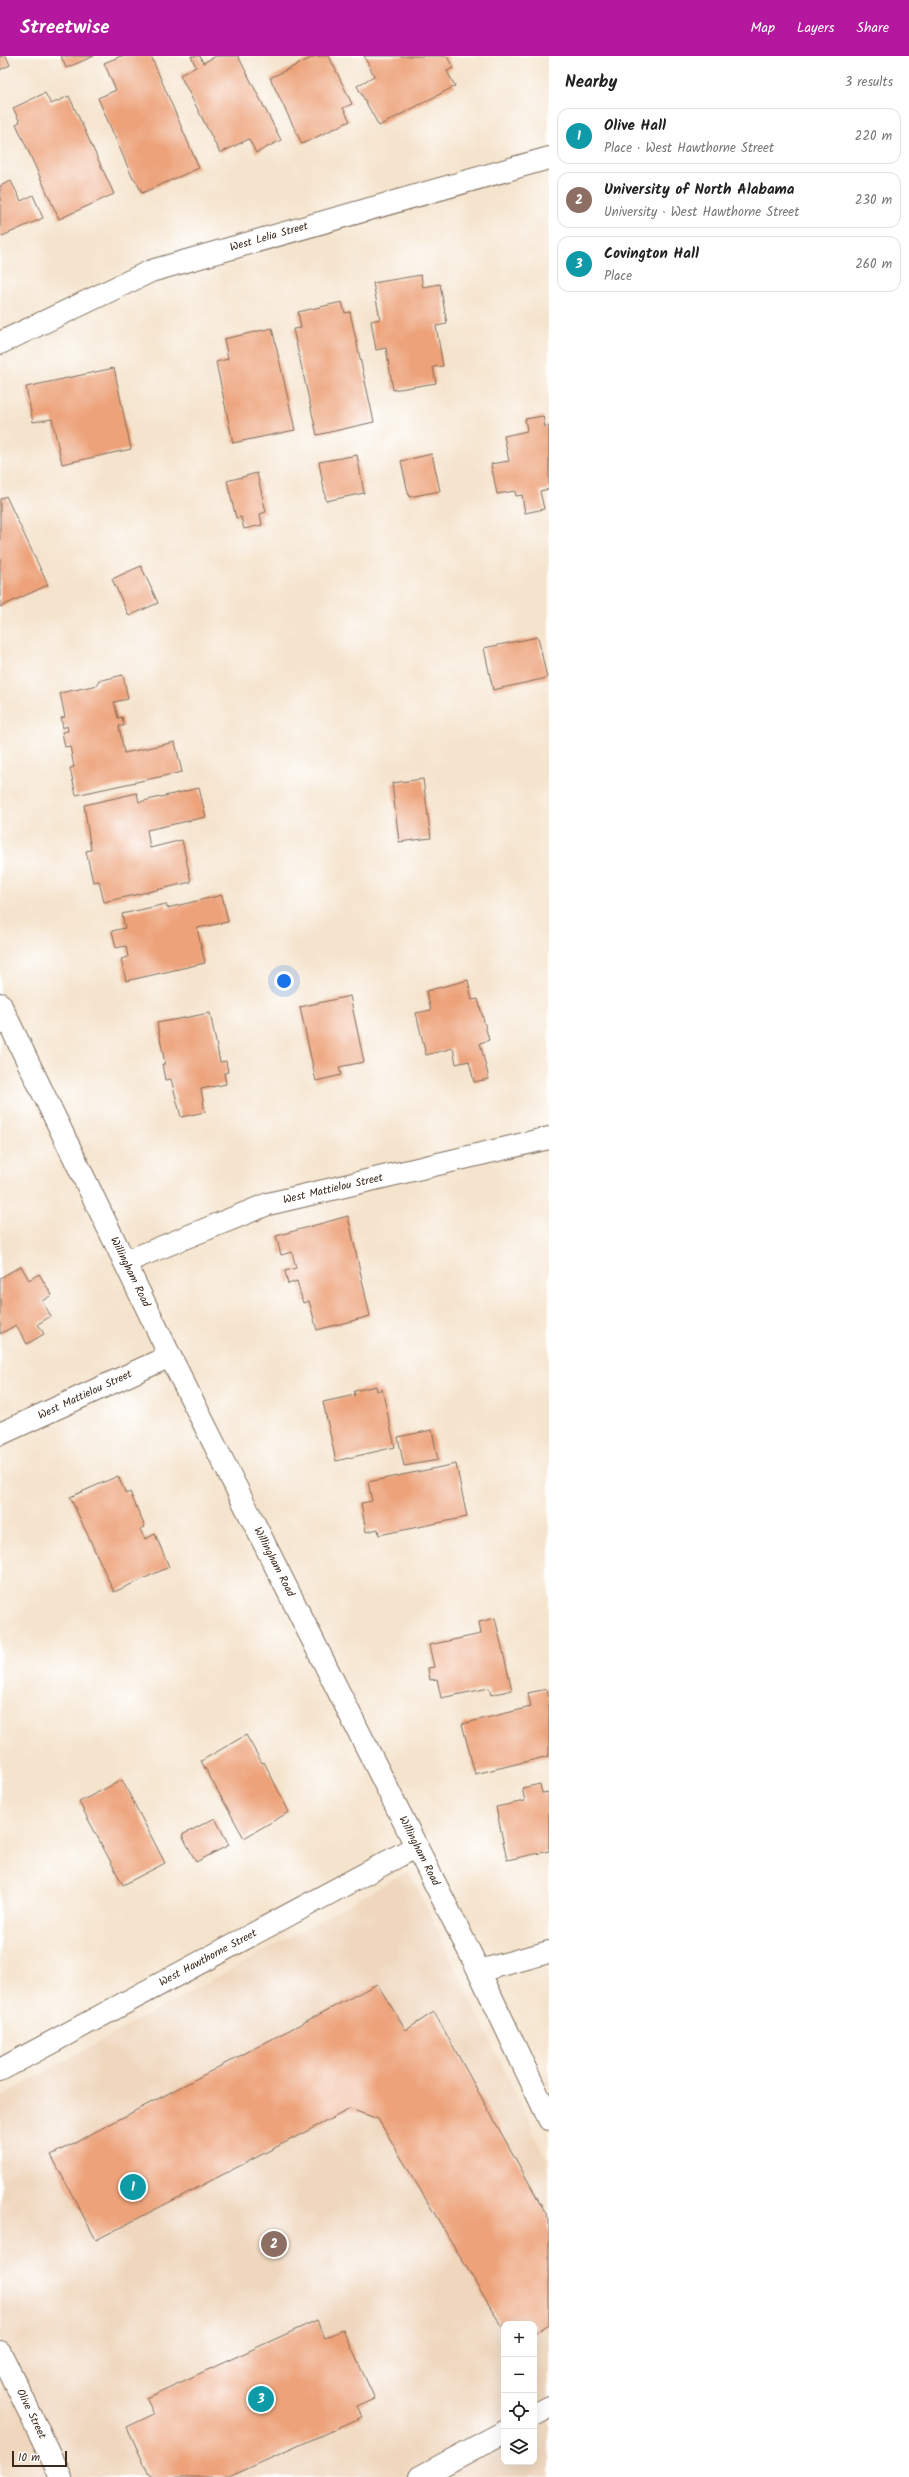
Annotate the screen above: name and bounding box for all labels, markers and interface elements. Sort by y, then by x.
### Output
text: Streetwise [20,13,110,43]
text: Map [751,17,775,39]
text: Layers [797,17,835,39]
text: Share [857,17,889,39]
text: Nearby [565,69,617,96]
text: 3 results [845,72,893,93]
text: Olive Hall [604,114,666,138]
text: 1 [577,126,581,147]
text: 220 m [855,126,892,147]
text: Place · West Hawthorne Street [604,138,774,159]
text: University of North Alabama [604,178,795,202]
text: 2 [575,190,583,211]
text: 230 m [855,190,892,211]
text: University · West Hawthorne Street [604,202,799,223]
street label: West Lelia Street [228,217,311,257]
text: Covington Hall [604,242,699,266]
text: 3 [575,254,583,275]
text: 260 m [855,254,892,275]
text: Place [604,266,632,287]
your location [274,971,294,991]
street label: West Mattielou Street [281,1169,385,1209]
street label: Willingham Road [105,1234,155,1311]
street label: West Mattielou Street [35,1365,136,1425]
street label: Willingham Road [249,1524,300,1601]
street label: Willingham Road [394,1813,445,1890]
street label: West Hawthorne Street [156,1924,261,1991]
pin: 1 [120,2172,146,2202]
pin: 2 [261,2229,287,2259]
map controls [501,2321,537,2465]
button: + [501,2321,537,2357]
button: − [501,2357,537,2393]
pin: 3 [248,2384,274,2414]
street label: Olive Street [11,2386,51,2443]
button: locate [501,2393,537,2429]
button: layers [501,2429,537,2465]
scale bar [12,2449,67,2468]
text: 10 m [18,2449,40,2467]

